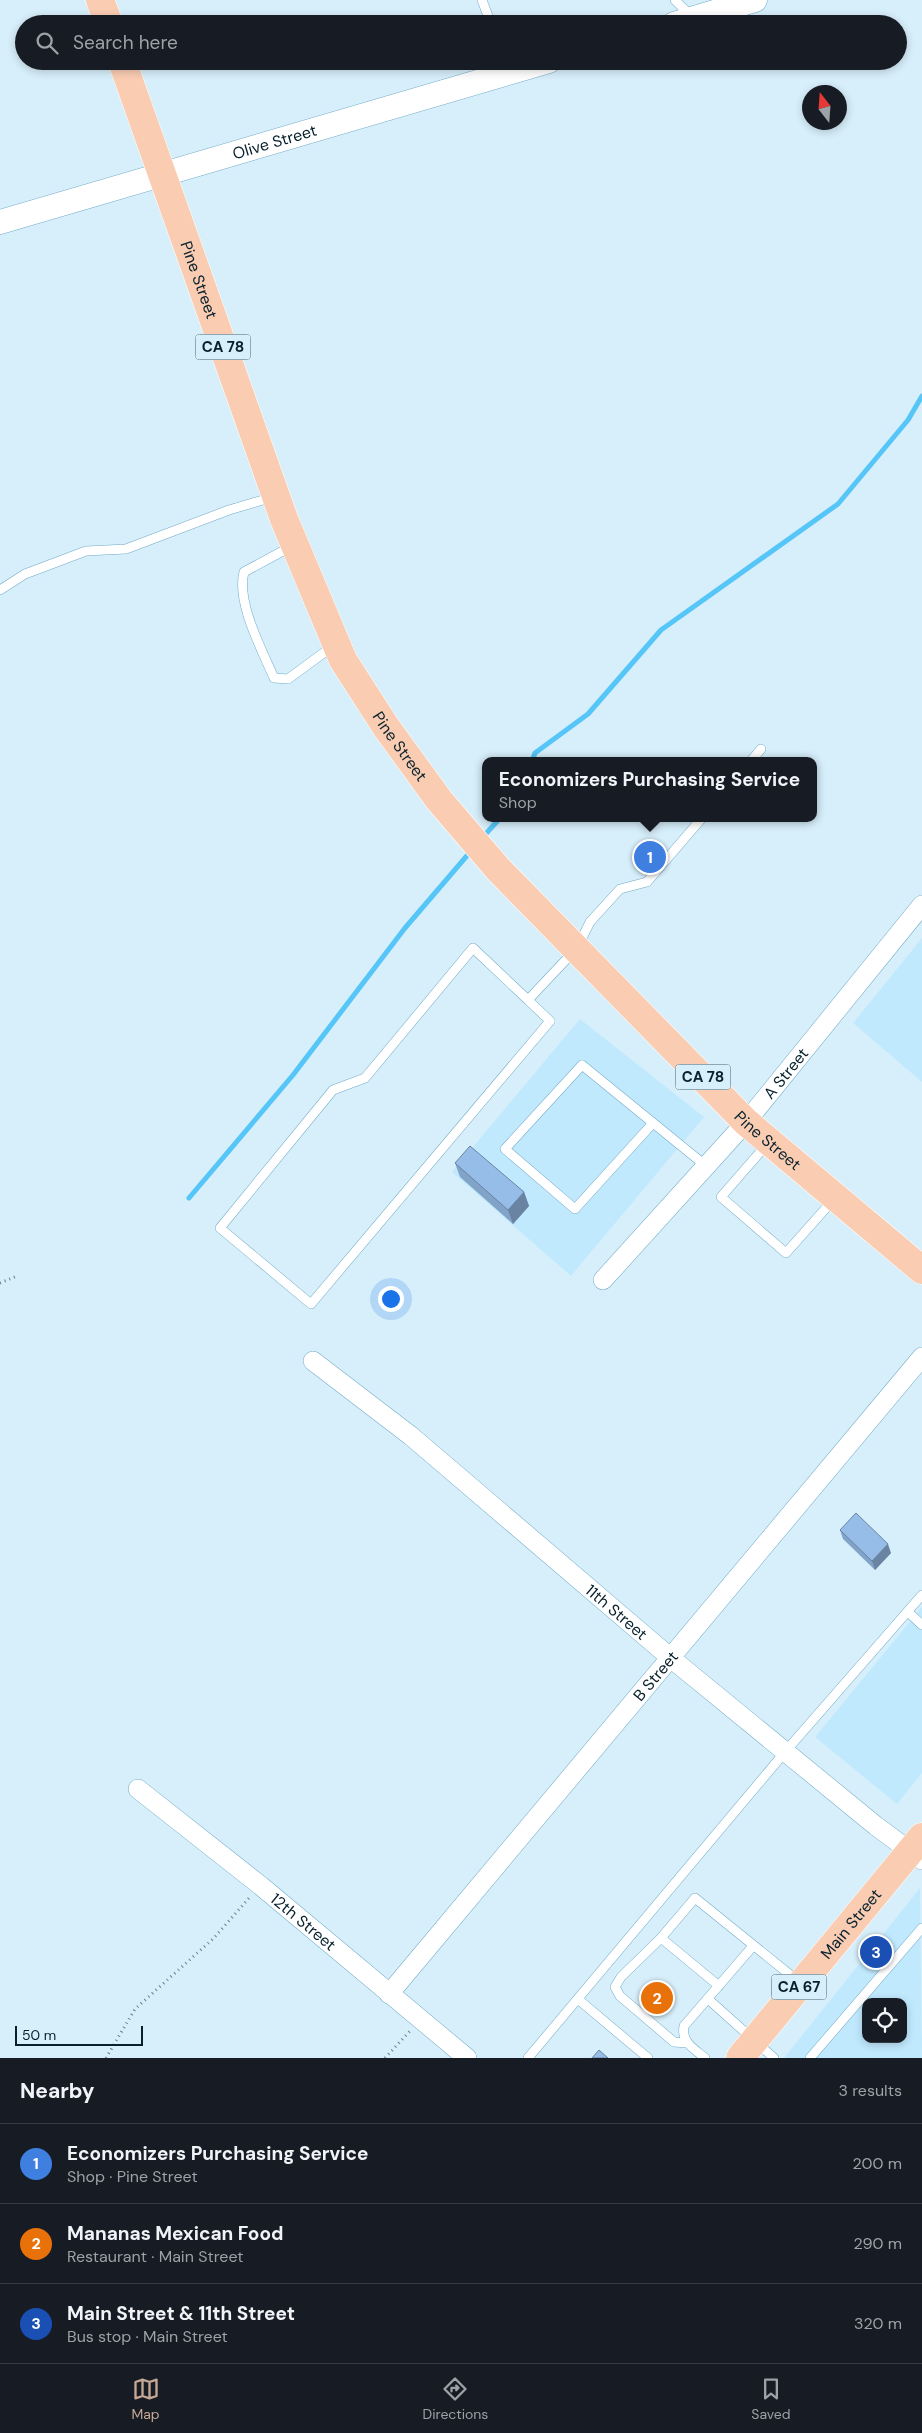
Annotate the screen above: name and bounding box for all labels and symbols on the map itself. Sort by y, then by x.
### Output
north arrow [802,85,847,130]
street label: Olive Street [230,119,319,164]
street label: Pine Street [176,238,223,321]
road number: CA 78 [196,334,250,360]
street label: Pine Street [368,707,432,785]
pin: 1 [634,838,666,876]
street label: A Street [758,1043,813,1103]
road number: CA 78 [676,1064,730,1090]
street label: Pine Street [730,1106,806,1174]
your location [378,1286,404,1312]
street label: 11th Street [581,1579,652,1644]
street label: B Street [628,1646,682,1705]
street label: Main Street [816,1884,886,1963]
street label: 12th Street [266,1888,341,1955]
pin: 3 [860,1933,892,1971]
road number: CA 67 [772,1974,826,2000]
pin: 2 [641,1979,673,2017]
scale bar [15,2023,142,2046]

